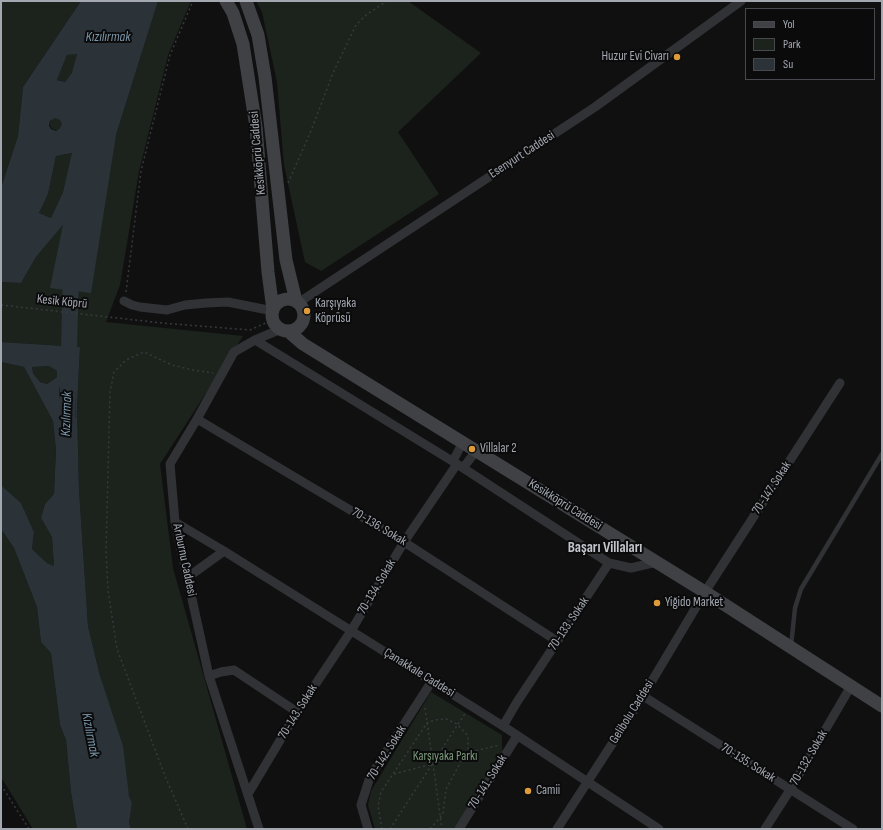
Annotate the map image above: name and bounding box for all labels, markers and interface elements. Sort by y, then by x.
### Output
legend [745,8,875,80]
text: Yol [783,17,795,32]
water label: Kızılırmak [86,29,130,45]
text: Park [783,37,801,52]
place label: Huzur Evi Civarı [601,49,669,65]
marker: Huzur Evi Civarı [672,52,682,62]
text: Su [783,57,793,72]
street label: Kesikköprü Caddesi [247,111,269,195]
street label: Esenyurt Caddesi [486,128,558,182]
street label: Kesik Köprü [36,292,88,312]
place label: Karşıyaka Köprüsü [315,296,356,327]
marker: Karşıyaka Köprüsü [302,306,312,316]
water label: Kızılırmak [58,391,76,437]
place label: Villalar 2 [480,441,517,457]
marker: Villalar 2 [467,444,477,454]
street label: 70-147. Sokak [749,459,795,517]
street label: Kesikköprü Caddesi [525,476,605,534]
street label: 70-136. Sokak [349,504,409,550]
street label: Arıburnu Caddesi [169,522,199,598]
district label: Başarı Villaları [568,539,642,557]
street label: 70-134. Sokak [354,557,400,617]
street label: 70-133. Sokak [545,594,593,654]
place label: Yiğido Market [665,595,723,611]
marker: Yiğido Market [652,598,662,608]
street label: Çanakkale Caddesi [381,645,457,701]
street label: Gelibolu Caddesi [606,677,658,747]
street label: 70-143. Sokak [275,682,321,742]
water label: Kızılırmak [77,711,103,759]
street label: 70-142. Sokak [364,723,410,783]
street label: 70-132. Sokak [787,727,831,789]
street label: 70-135. Sokak [718,740,778,786]
park label: Karşıyaka Parkı [413,749,477,765]
street label: 70-141. Sokak [465,752,511,812]
place label: Camii [536,783,560,799]
marker: Camii [523,786,533,796]

